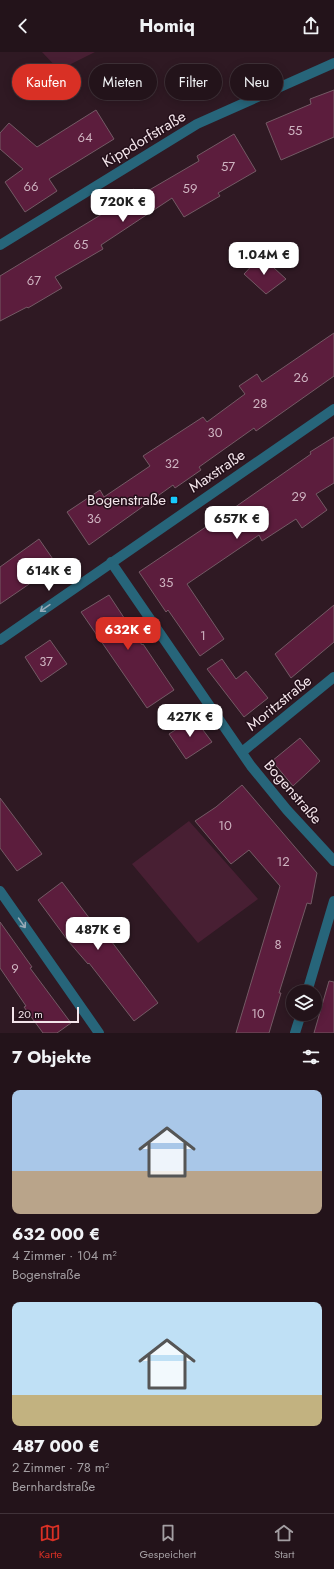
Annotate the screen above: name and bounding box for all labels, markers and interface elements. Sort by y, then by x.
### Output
text: Homiq [139,13,195,39]
icon: back [12,15,34,37]
icon: share [300,15,322,37]
chip: Kaufen [12,64,81,100]
chip: Mieten [89,64,157,100]
chip: Filter [165,64,222,100]
chip: Neu [230,64,283,100]
street label: Kippdorfstraße [98,105,190,173]
house number: 55 [288,121,302,140]
house number: 64 [77,128,93,147]
house number: 57 [221,157,235,176]
house number: 66 [24,177,38,196]
house number: 59 [183,179,197,198]
pin: 720K € [90,189,156,223]
text: 720K € [100,192,146,211]
house number: 65 [74,235,88,254]
pin: 1.04M € [227,242,301,276]
text: 1.04M € [238,245,290,264]
house number: 67 [27,271,41,290]
house number: 26 [294,368,308,387]
house number: 28 [253,394,267,413]
house number: 30 [208,423,223,442]
street label: Maxstraße [184,444,250,498]
house number: 32 [165,454,179,473]
house number: 29 [292,487,306,506]
place label: Bogenstraße [87,489,166,511]
marker: Bogenstraße [169,495,179,505]
pin: 657K € [204,506,270,540]
house number: 36 [87,509,101,528]
text: 657K € [214,509,260,528]
pin: 614K € [16,558,82,592]
text: 614K € [26,561,72,580]
house number: 35 [159,573,173,592]
one-way arrow [39,604,50,612]
pin: 632K € [95,617,161,651]
text: 632K € [105,620,151,639]
house number: 1 [200,626,206,645]
house number: 37 [39,652,53,671]
street label: Moritzstraße [242,670,316,736]
pin: 427K € [157,704,223,738]
text: 427K € [167,707,213,726]
street label: Bogenstraße [259,755,327,829]
house number: 10 [218,816,232,835]
house number: 12 [276,852,290,871]
pin: 487K € [65,917,131,951]
one-way arrow [18,918,26,929]
text: 487K € [75,920,121,939]
house number: 8 [274,935,282,954]
house number: 9 [11,959,19,978]
map controls [286,985,322,1021]
button: layers [286,985,322,1021]
house number: 10 [251,1004,265,1023]
scale bar [12,1005,79,1024]
text: 20 m [18,1006,43,1022]
text: 7 Objekte [12,1045,91,1069]
icon: filters [300,1046,322,1068]
icon: home [131,1116,203,1188]
text: 632 000 € [12,1222,100,1246]
text: 4 Zimmer · 104 m² [12,1246,117,1265]
text: Bogenstraße [12,1265,80,1284]
icon: home [131,1328,203,1400]
text: 487 000 € [12,1434,100,1458]
text: 2 Zimmer · 78 m² [12,1458,109,1477]
text: Bernhardstraße [12,1477,95,1496]
tab: Karte [39,1522,62,1562]
tab: Gespeichert [140,1522,196,1562]
tab: Start [273,1522,295,1562]

